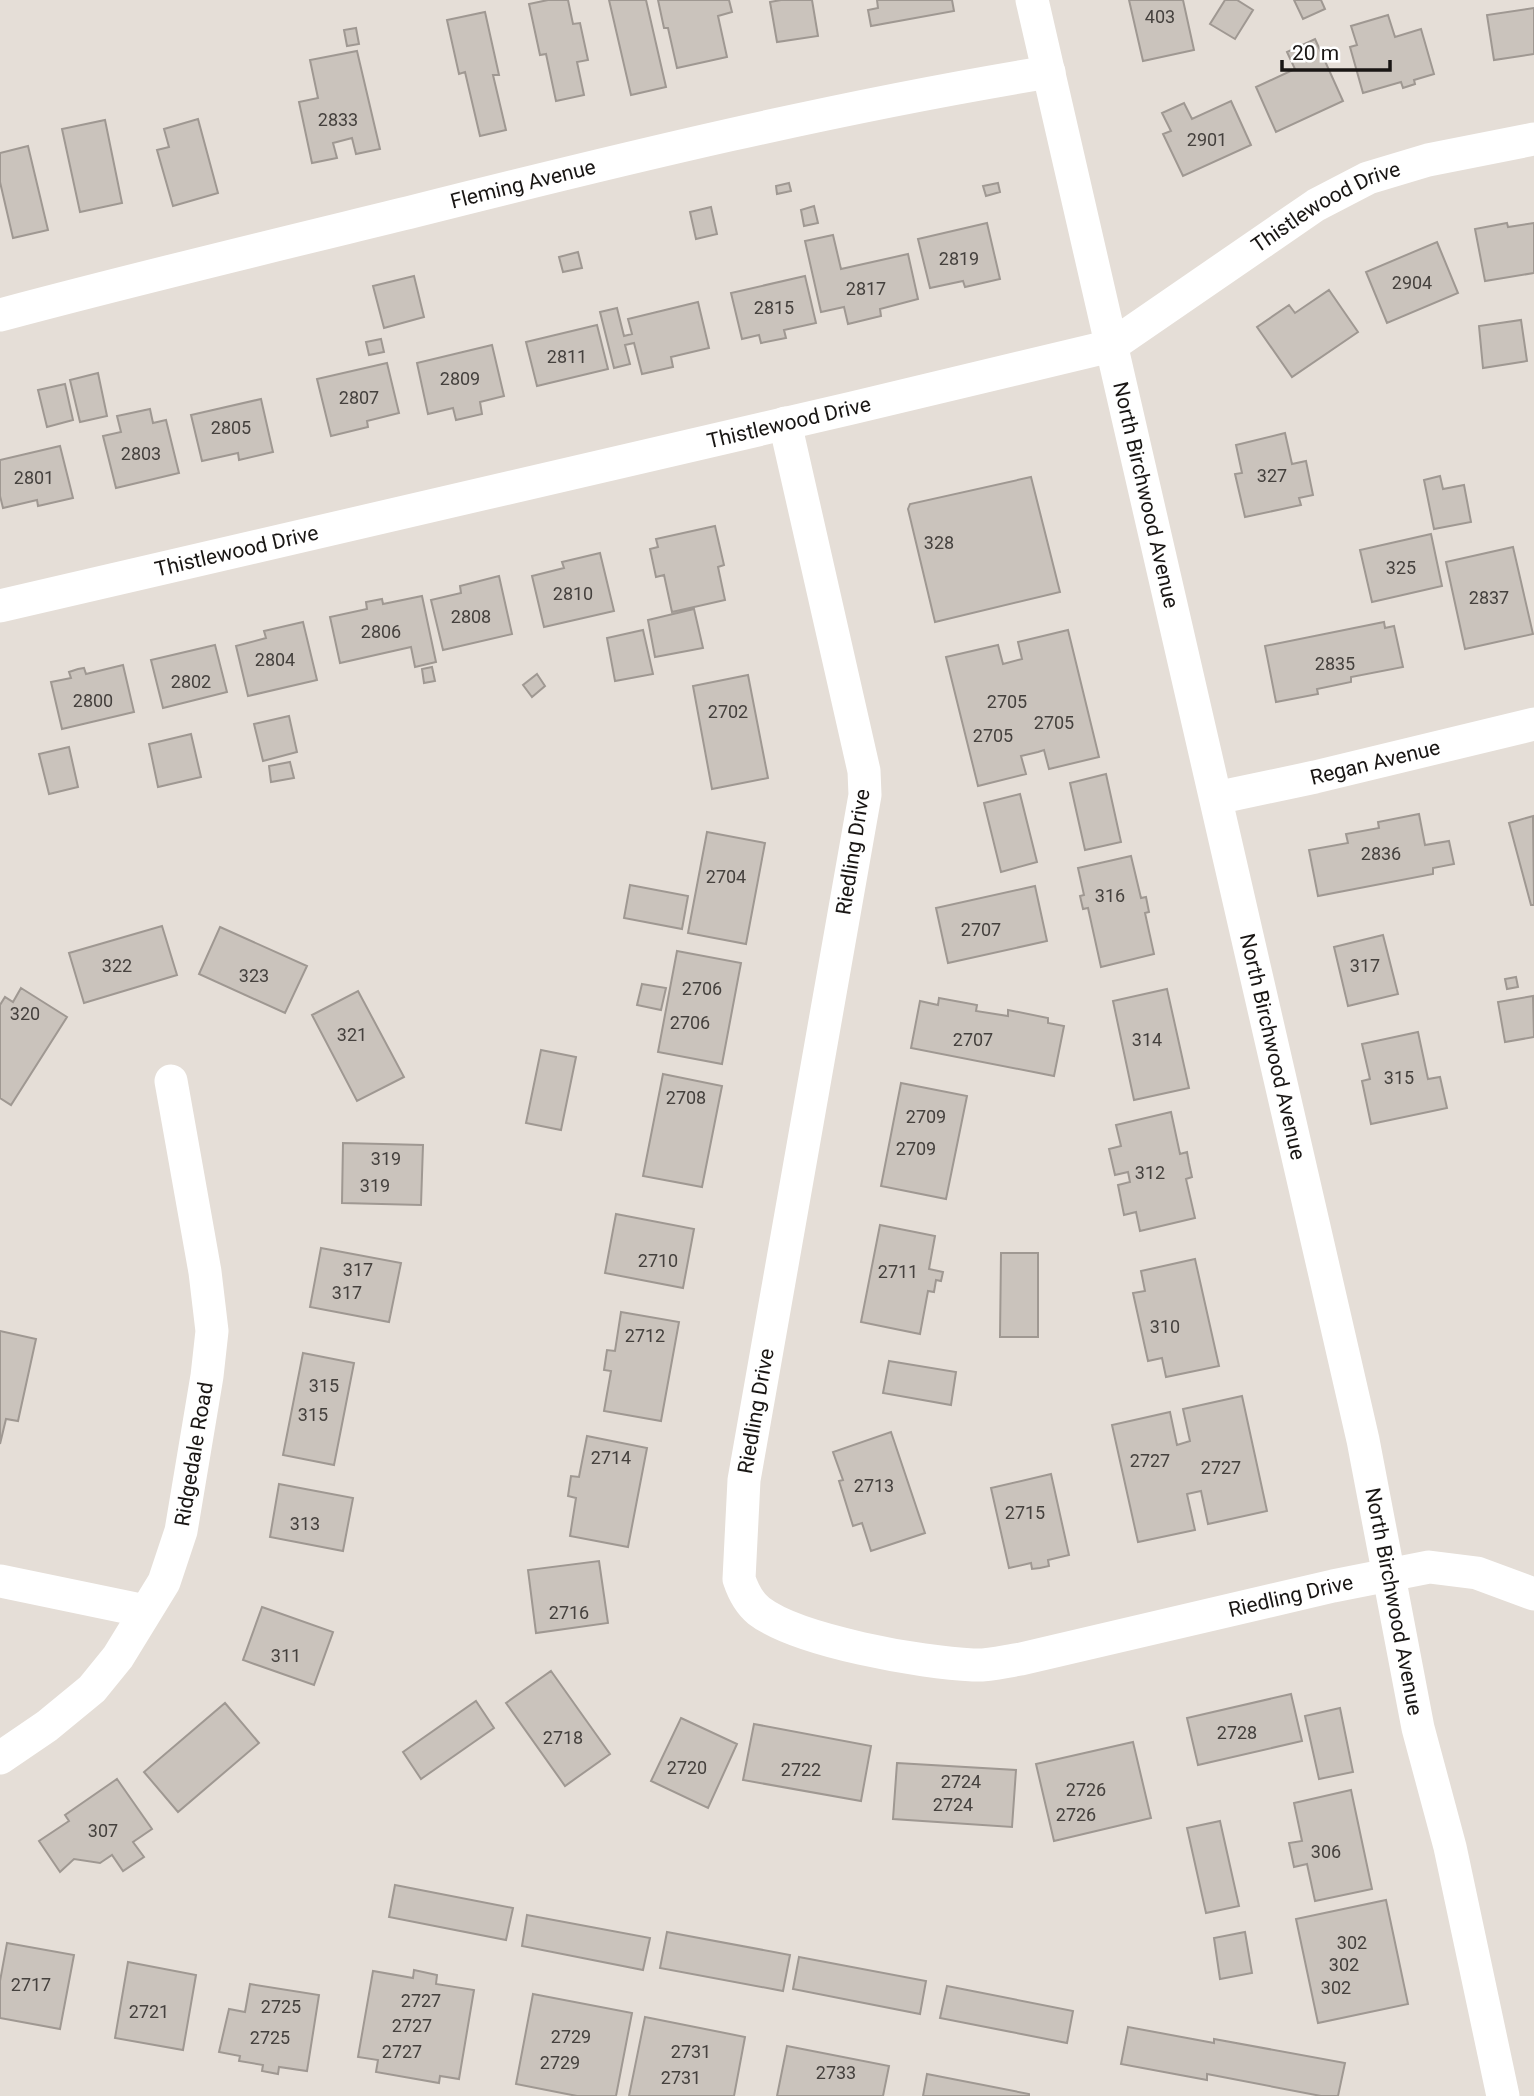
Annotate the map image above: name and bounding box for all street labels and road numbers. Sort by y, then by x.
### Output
street label: Fleming Avenue [448,155,598,214]
street label: Thistlewood Drive [1247,157,1403,258]
street label: North Birchwood Avenue [1108,380,1183,611]
street label: Thistlewood Drive [705,392,873,453]
street label: Thistlewood Drive [153,520,321,582]
street label: Regan Avenue [1308,735,1442,790]
street label: Riedling Drive [831,787,875,917]
street label: North Birchwood Avenue [1235,931,1310,1162]
street label: Riedling Drive [733,1346,779,1476]
street label: Ridgedale Road [170,1380,218,1528]
street label: North Birchwood Avenue [1360,1486,1427,1717]
street label: Riedling Drive [1226,1570,1355,1622]

